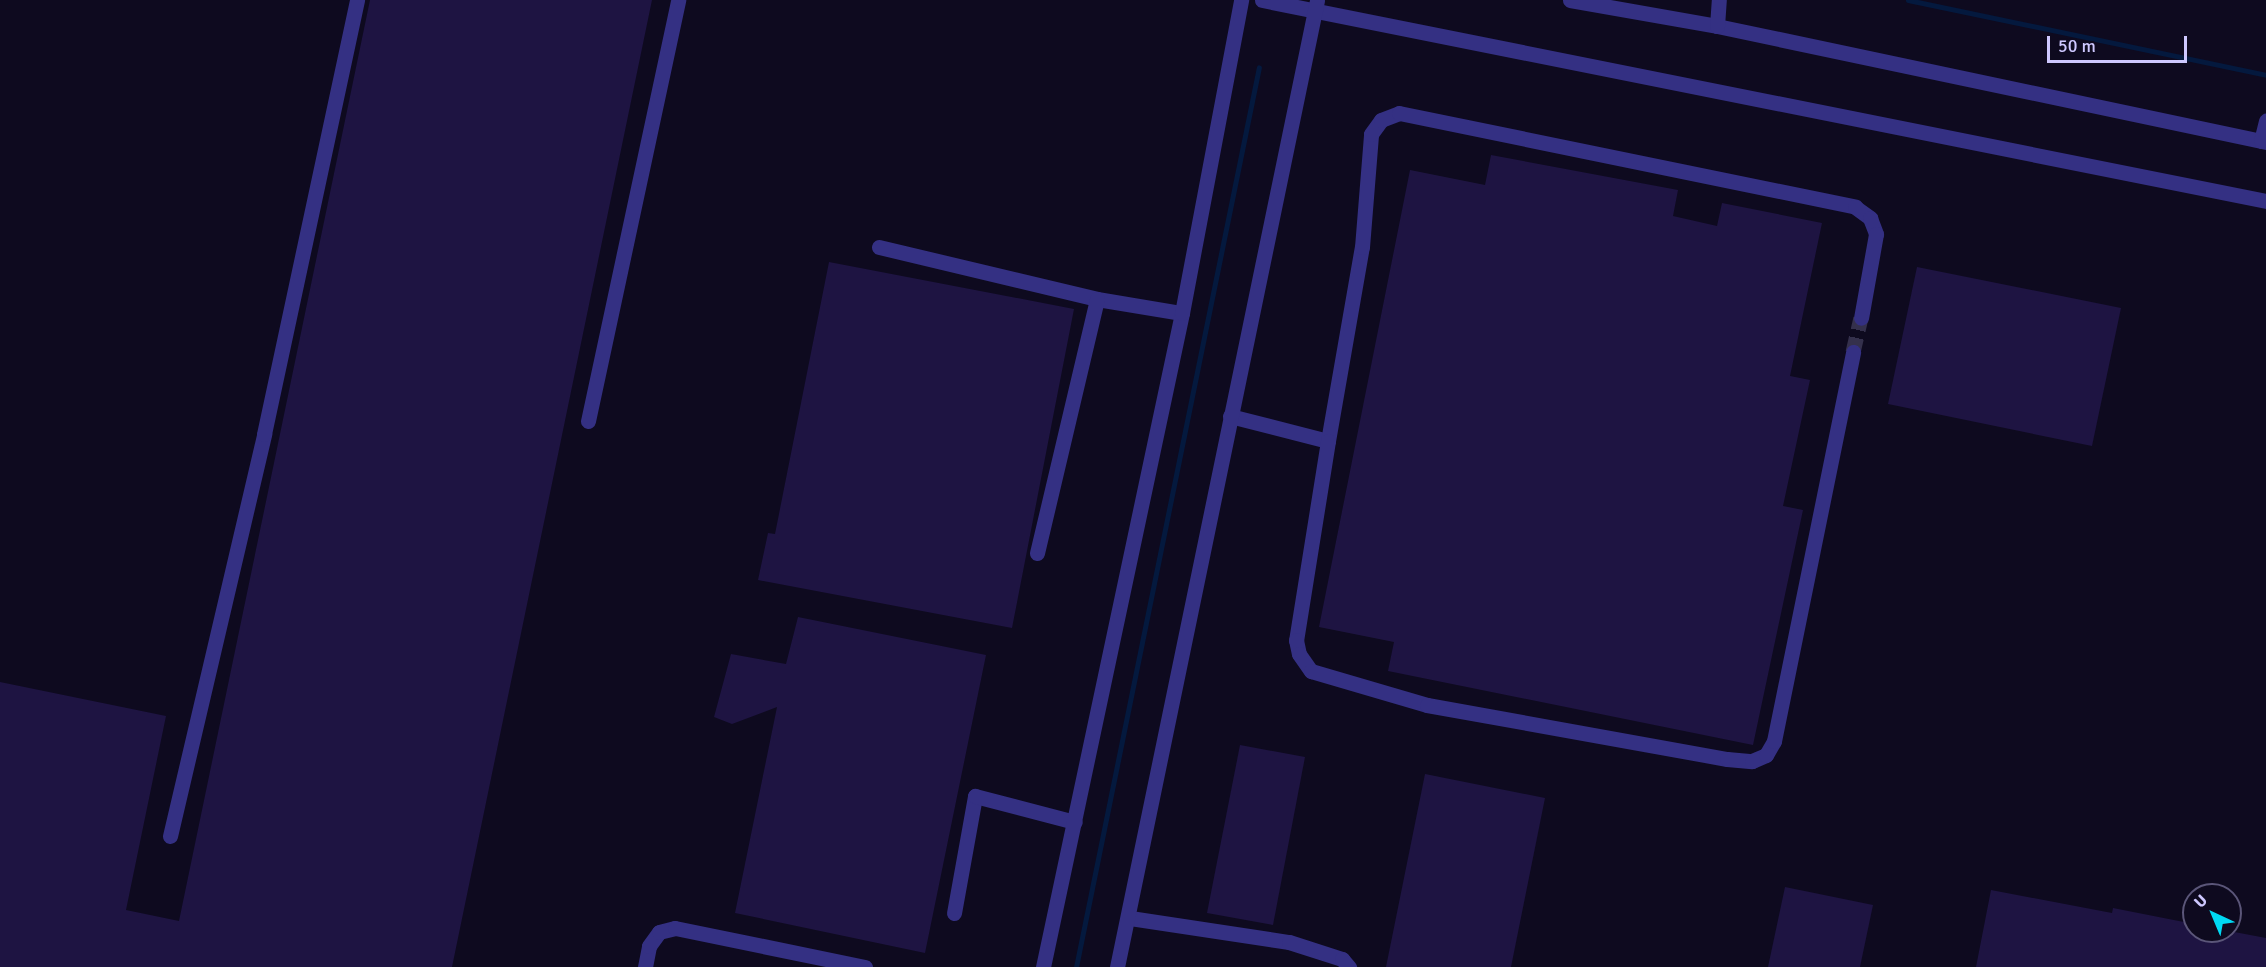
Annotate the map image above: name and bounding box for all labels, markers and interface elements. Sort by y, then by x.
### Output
scale bar [2050,24,2190,62]
text: 50 m [2058,35,2096,57]
north arrow [2182,883,2242,943]
text: U [2190,891,2212,912]

